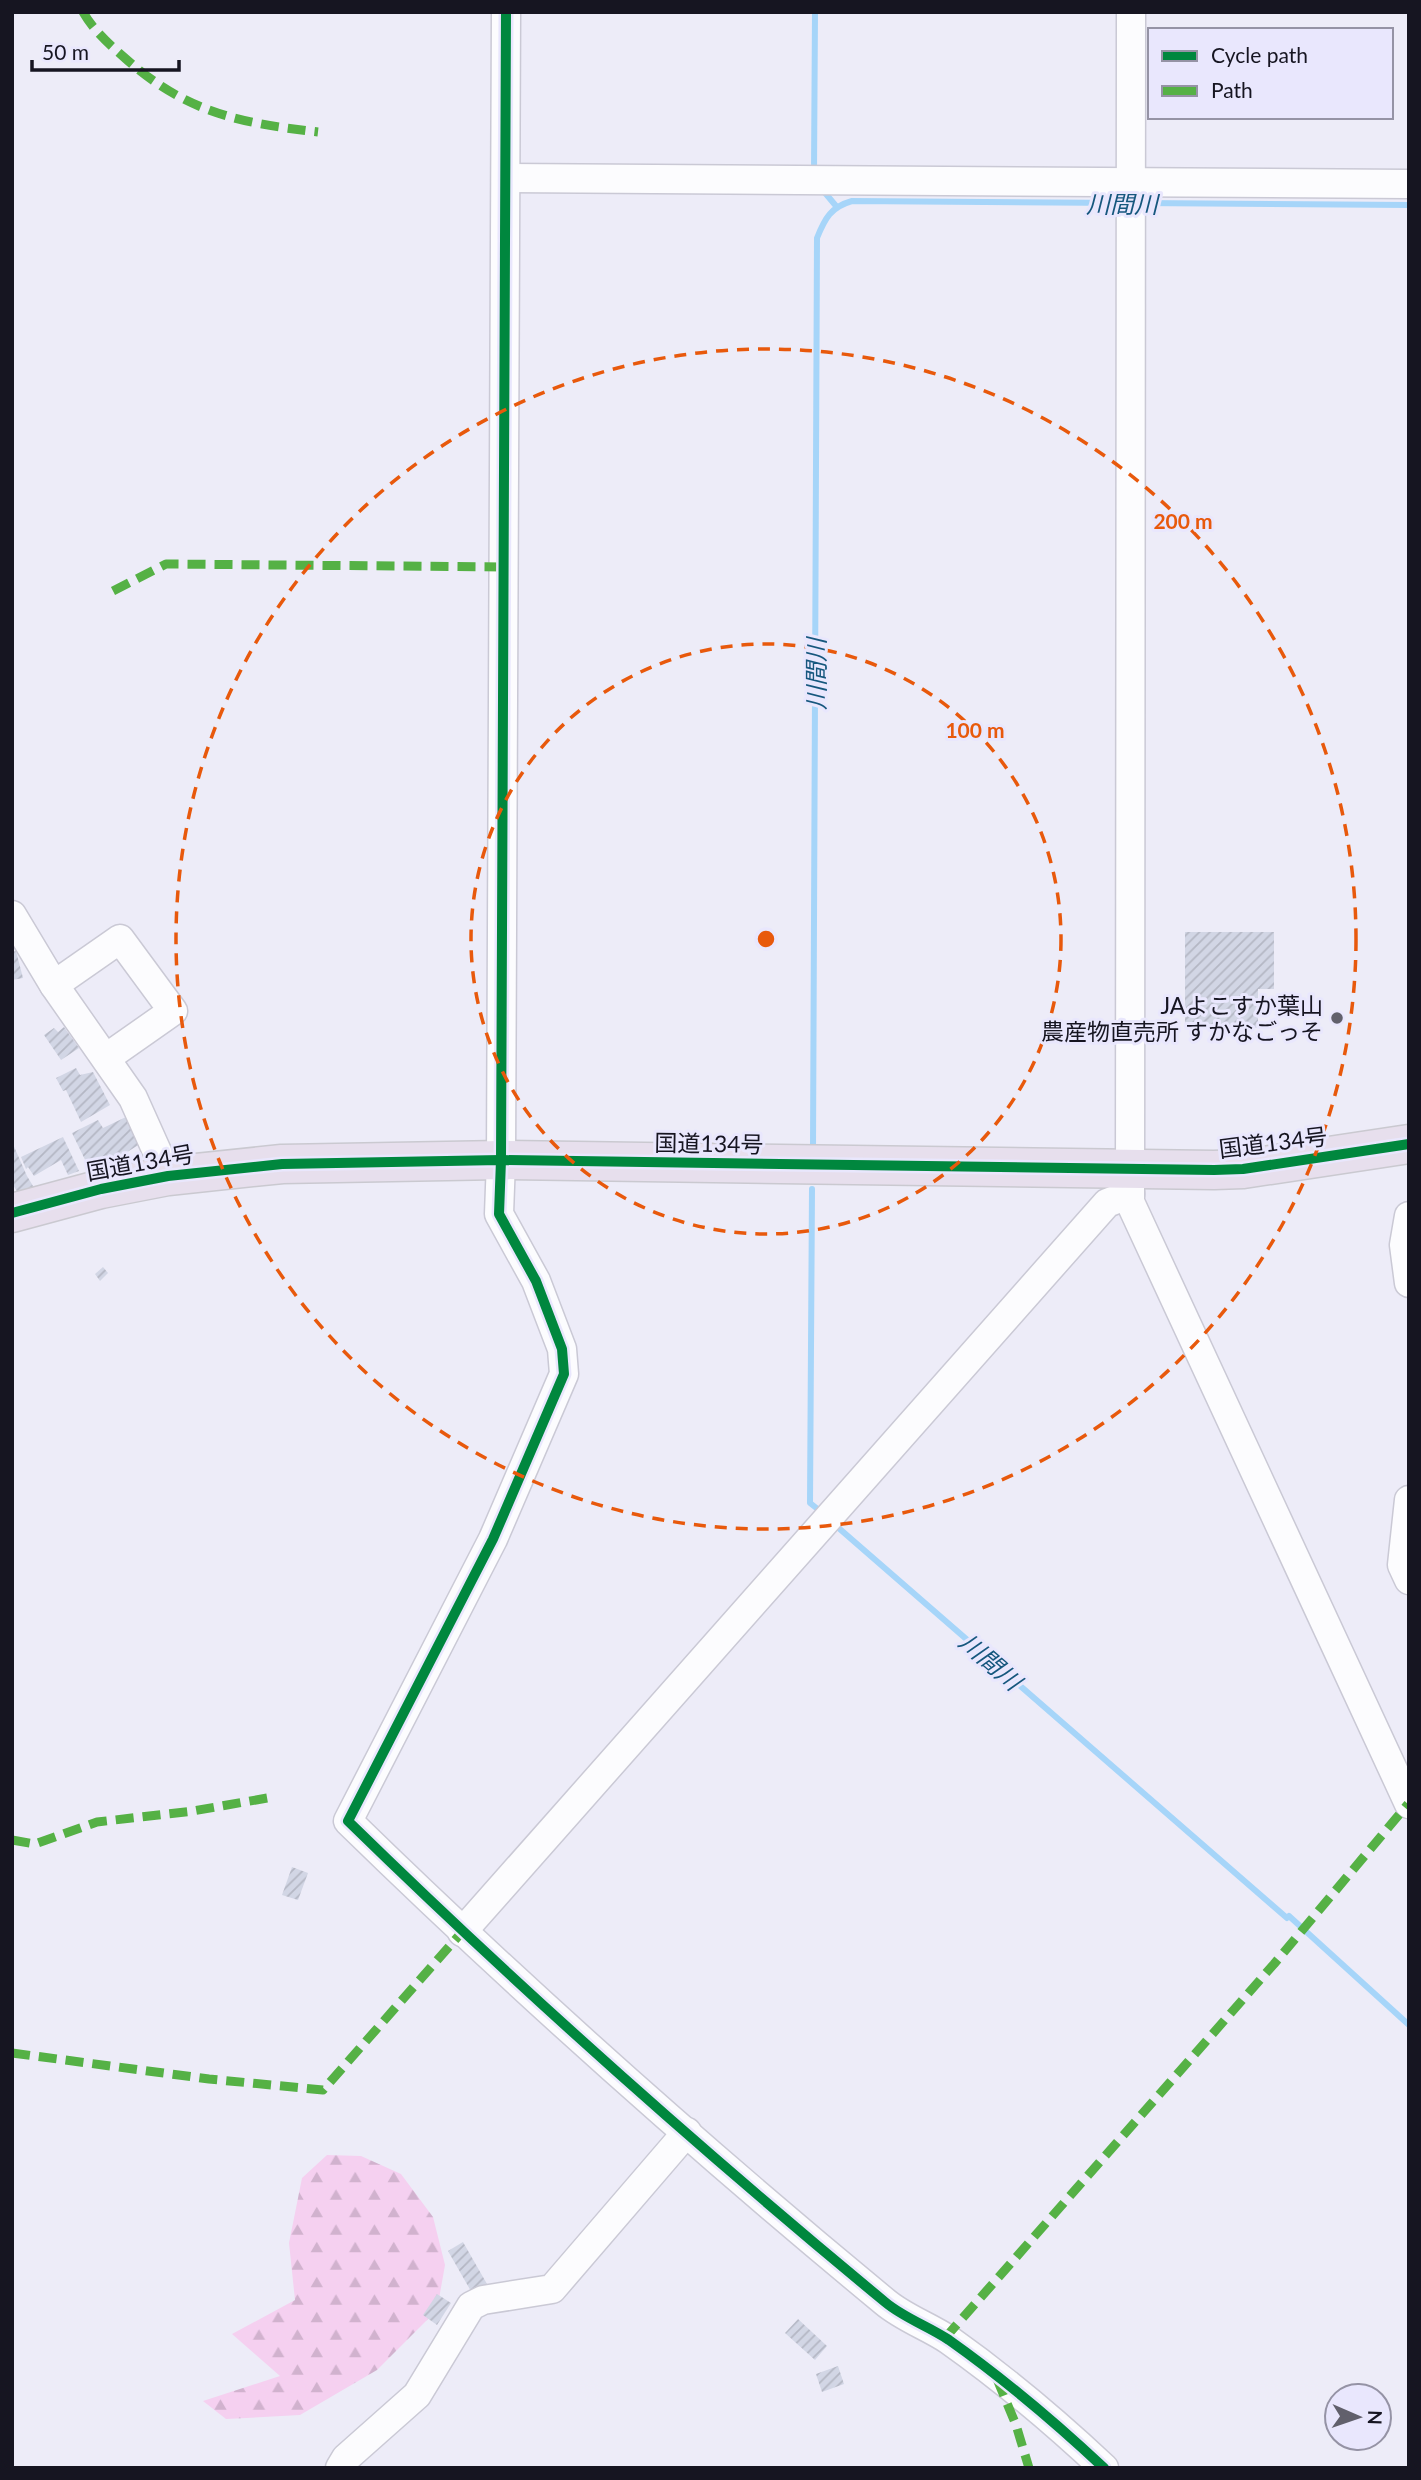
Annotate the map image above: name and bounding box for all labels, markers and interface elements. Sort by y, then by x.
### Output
scale bar [32,28,178,72]
legend [1148,28,1393,119]
text: 50 m [42,39,89,64]
text: Cycle path [1211,42,1308,67]
text: Path [1211,77,1253,102]
water label: 川間川 [1086,189,1161,218]
text: 200 m [1153,508,1213,533]
water label: 川間川 [801,635,830,710]
text: 100 m [945,717,1005,742]
centre of rings [754,927,778,951]
place label: JAよこすか葉山 農産物直売所 すかなごっそ [1041,991,1323,1045]
marker: JAよこすか葉山 農産物直売所 すかなごっそ [1329,1010,1345,1026]
street label: 国道134号 [1217,1121,1329,1163]
street label: 国道134号 [654,1128,764,1158]
street label: 国道134号 [84,1139,196,1185]
water label: 川間川 [954,1626,1030,1698]
north arrow [1323,2382,1393,2452]
text: N [1364,2410,1387,2425]

